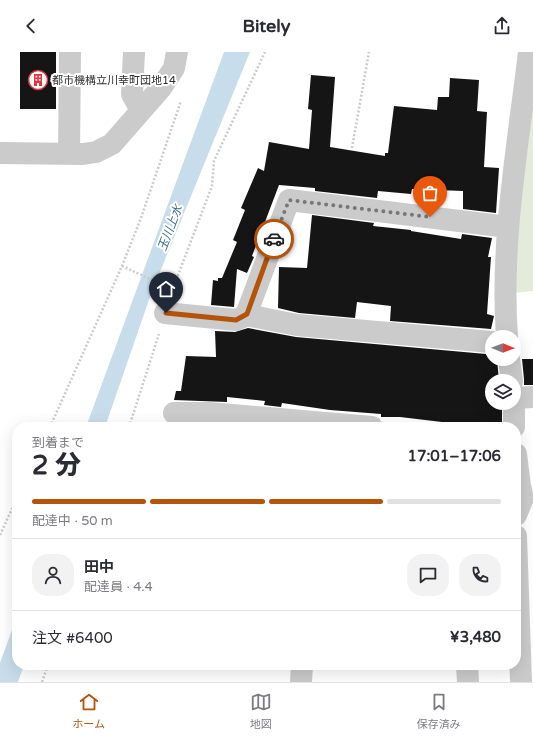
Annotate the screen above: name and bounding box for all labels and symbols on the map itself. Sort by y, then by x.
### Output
building icon: 都市機構立川幸町団地14 [27,69,49,91]
place label: 都市機構立川幸町団地14 [52,74,176,87]
pin [413,176,447,217]
water label: 玉川上水 [155,201,186,253]
courier [254,219,294,259]
pin [149,272,183,313]
north arrow [485,330,521,366]

